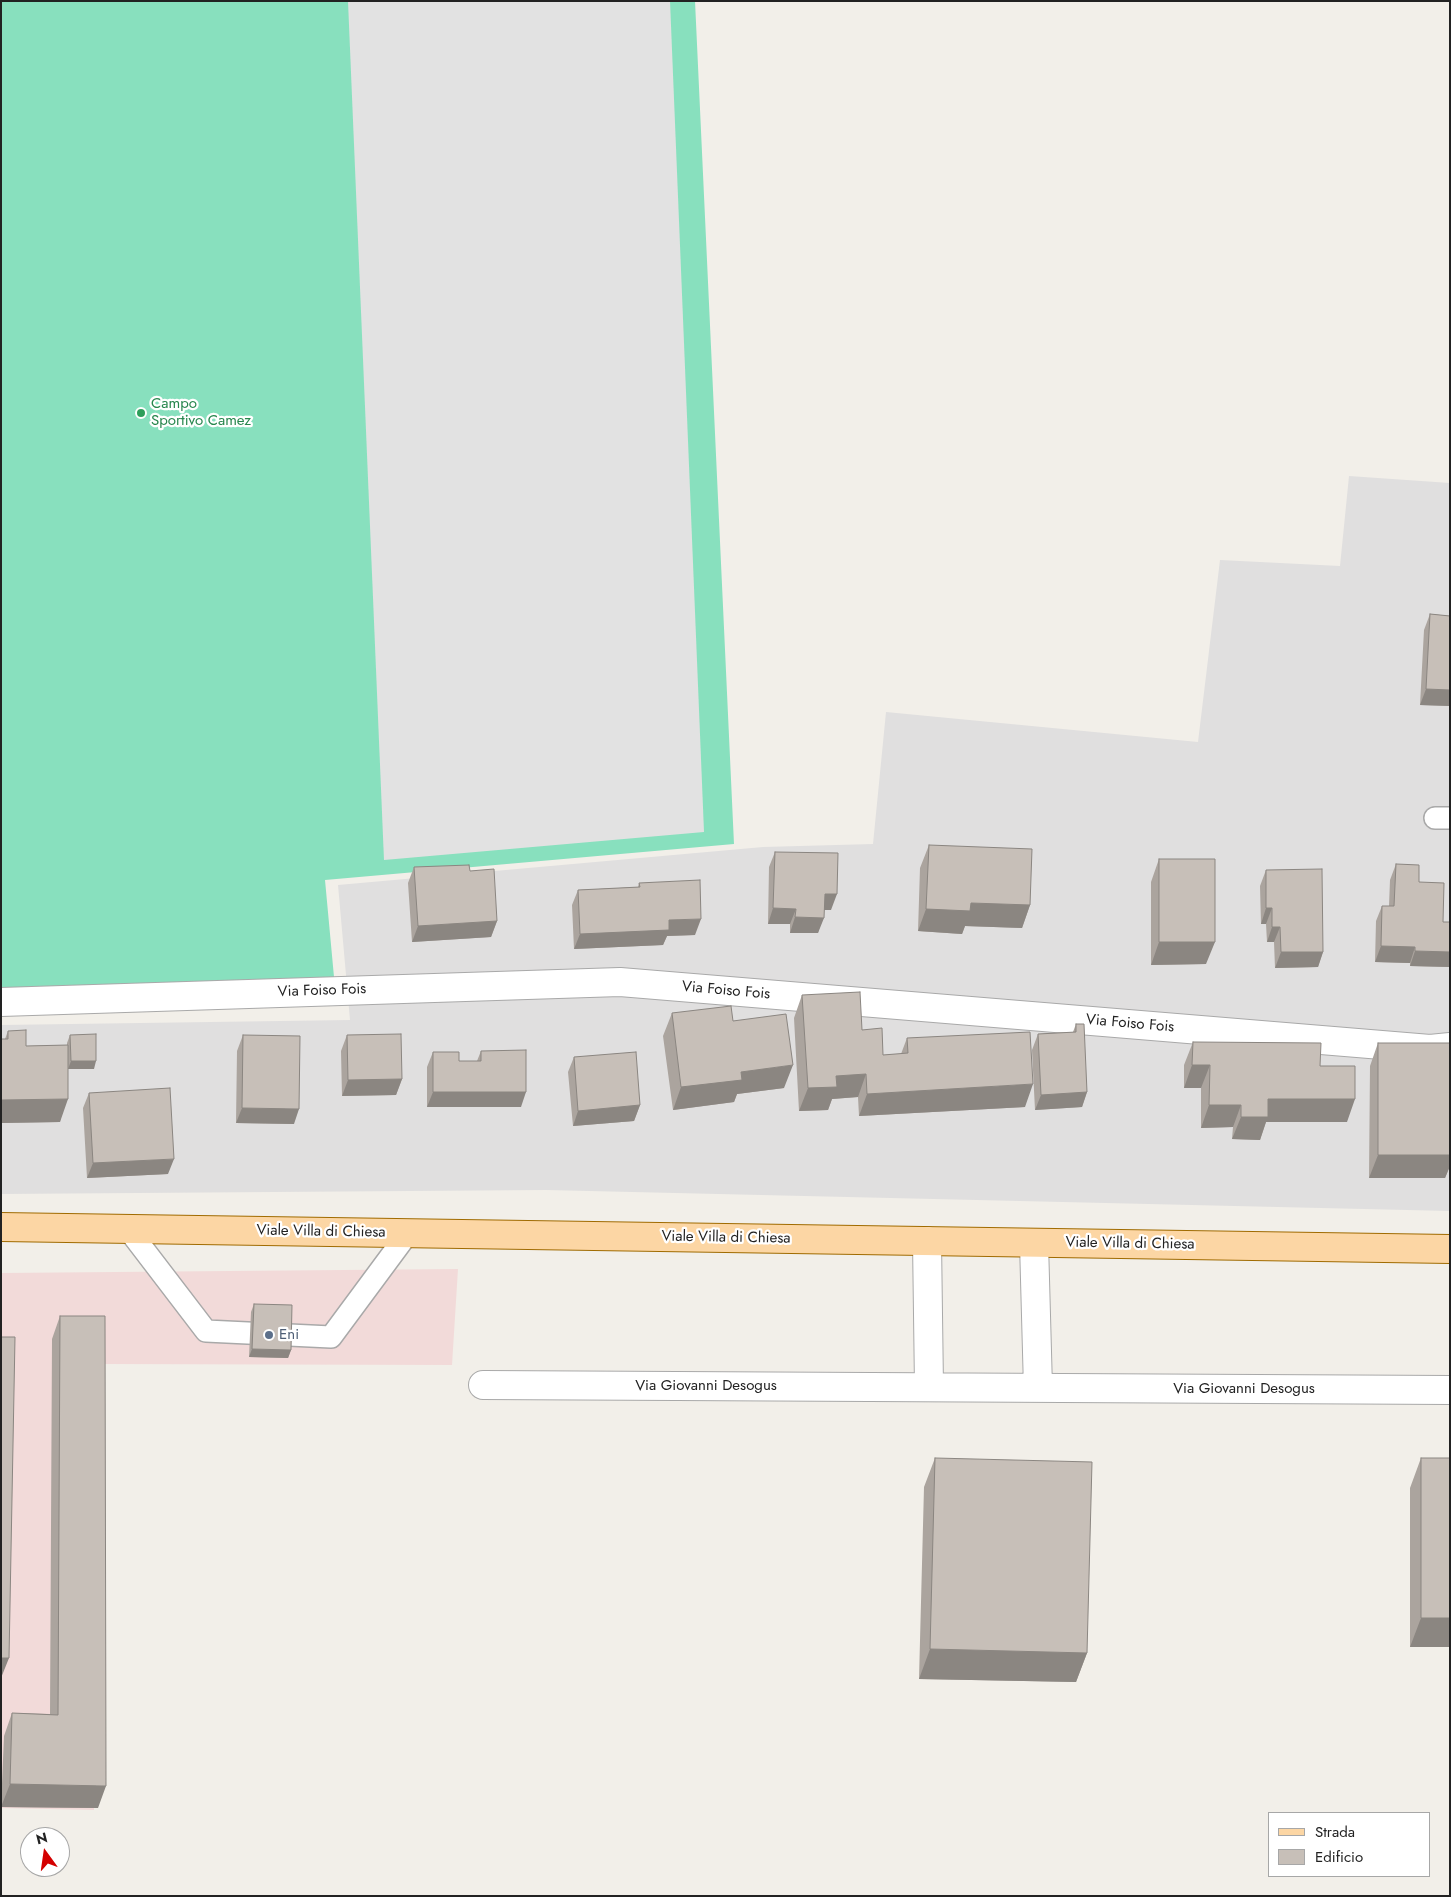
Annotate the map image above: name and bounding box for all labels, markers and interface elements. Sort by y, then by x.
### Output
place label: Campo Sportivo Camez [151,395,251,430]
marker: Campo Sportivo Camez [135,407,147,419]
street label: Via Foiso Fois [681,978,771,1004]
street label: Via Foiso Fois [277,980,367,1002]
street label: Via Foiso Fois [1085,1011,1175,1037]
street label: Viale Villa di Chiesa [256,1222,386,1242]
street label: Viale Villa di Chiesa [661,1228,791,1248]
street label: Viale Villa di Chiesa [1065,1234,1195,1254]
place label: Eni [279,1326,299,1344]
marker: Eni [263,1329,275,1341]
street label: Via Giovanni Desogus [635,1377,777,1395]
street label: Via Giovanni Desogus [1173,1380,1315,1398]
legend [1268,1812,1431,1877]
text: Strada [1315,1821,1355,1843]
north arrow [20,1827,70,1877]
text: N [34,1827,49,1849]
text: Edificio [1315,1846,1363,1868]

